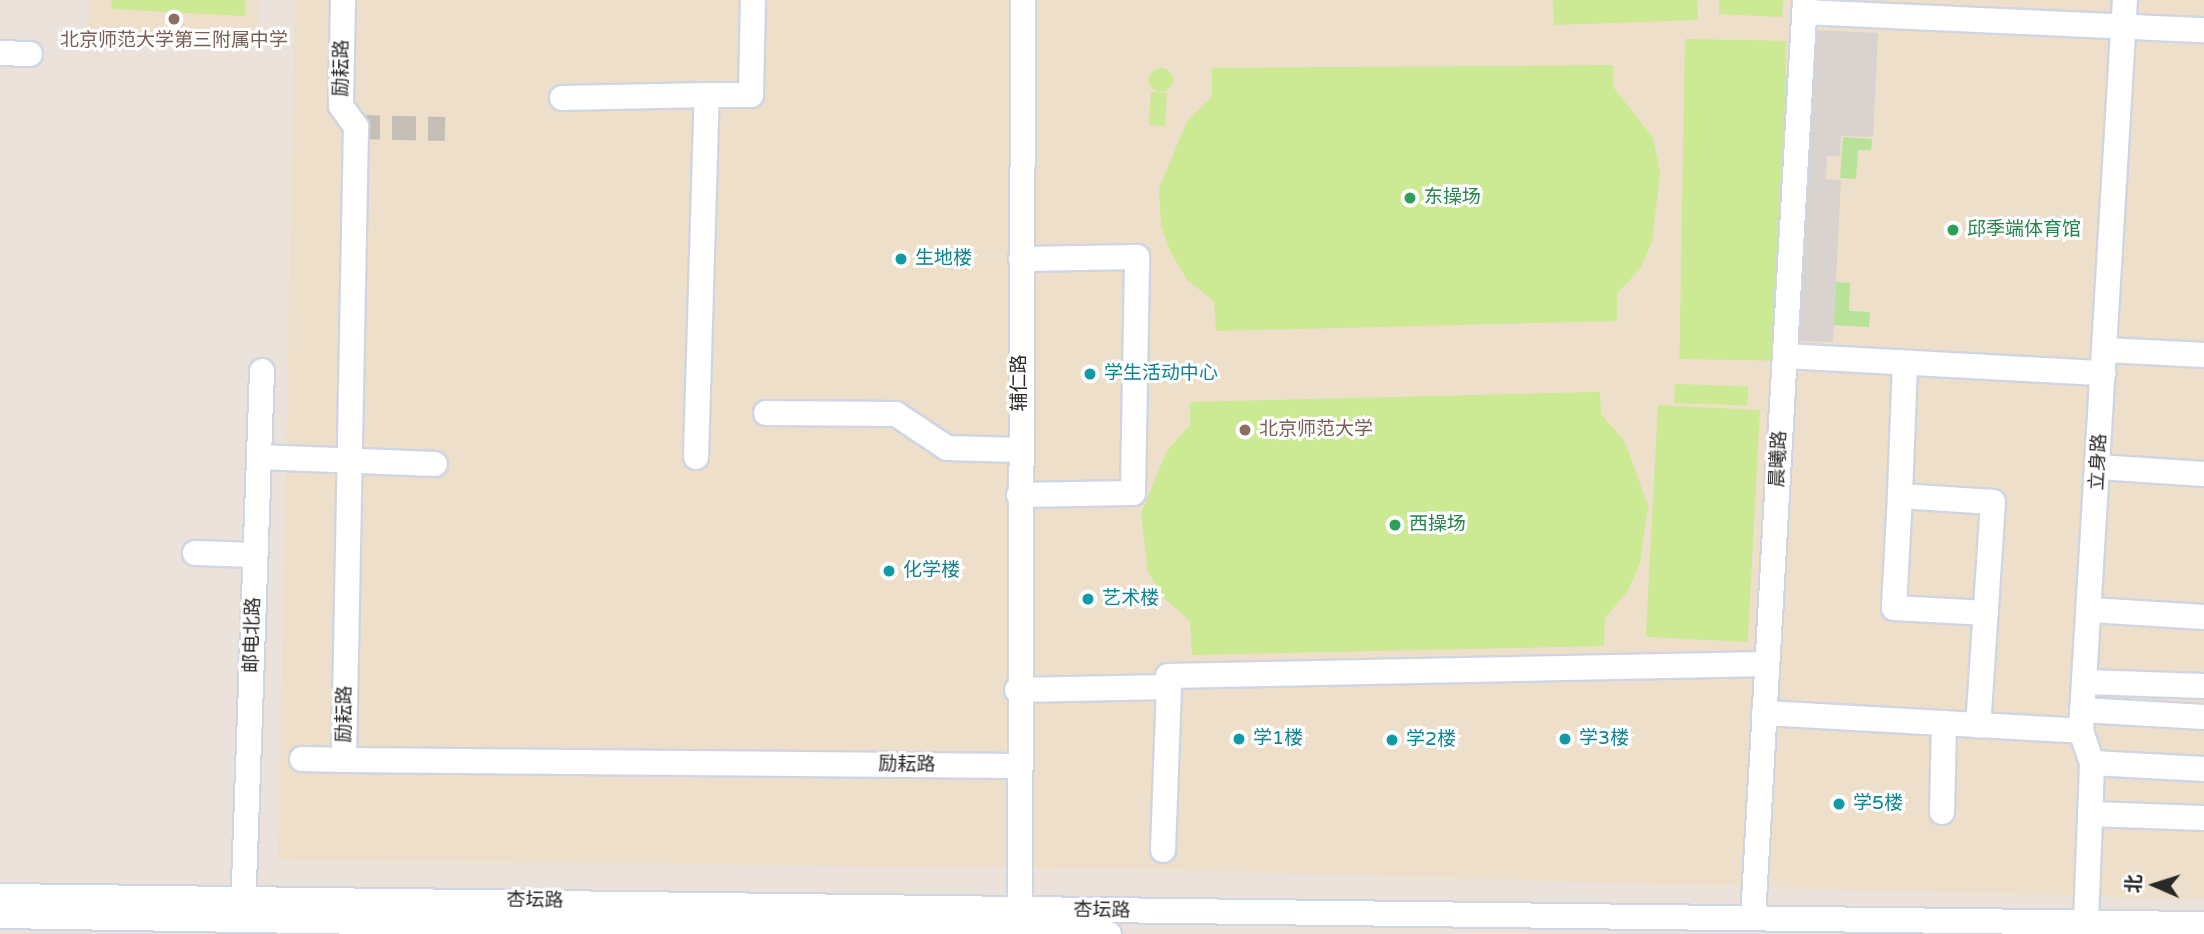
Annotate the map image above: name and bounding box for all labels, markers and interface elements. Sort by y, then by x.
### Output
marker: 北京师范大学第三附属中学 [166,11,182,27]
place label: 北京师范大学第三附属中学 [60,30,288,52]
street label: 励耘路 [330,39,354,97]
place label: 东操场 [1424,187,1481,209]
marker: 东操场 [1402,190,1418,206]
place label: 邱季端体育馆 [1967,219,2081,241]
marker: 邱季端体育馆 [1945,222,1961,238]
place label: 生地楼 [915,248,972,270]
marker: 生地楼 [893,251,909,267]
street label: 辅仁路 [1009,355,1031,411]
place label: 学生活动中心 [1104,363,1218,385]
marker: 学生活动中心 [1082,366,1098,382]
place label: 北京师范大学 [1259,419,1373,441]
marker: 北京师范大学 [1237,422,1253,438]
street label: 晨曦路 [1766,430,1792,488]
street label: 立身路 [2086,433,2112,491]
place label: 西操场 [1409,514,1466,536]
marker: 西操场 [1387,517,1403,533]
place label: 化学楼 [903,560,960,582]
marker: 化学楼 [881,563,897,579]
place label: 艺术楼 [1102,588,1159,610]
marker: 艺术楼 [1080,591,1096,607]
street label: 邮电北路 [240,597,266,673]
street label: 励耘路 [333,685,357,743]
place label: 学1楼 [1253,728,1303,750]
place label: 学3楼 [1579,728,1629,750]
place label: 学2楼 [1406,729,1456,751]
marker: 学1楼 [1231,731,1247,747]
marker: 学3楼 [1557,731,1573,747]
marker: 学2楼 [1384,732,1400,748]
street label: 励耘路 [878,753,936,777]
place label: 学5楼 [1853,793,1903,815]
marker: 学5楼 [1831,796,1847,812]
north arrow [2120,850,2190,920]
text: 北 [2123,874,2146,894]
street label: 杏坛路 [506,889,564,913]
street label: 杏坛路 [1073,899,1131,923]

